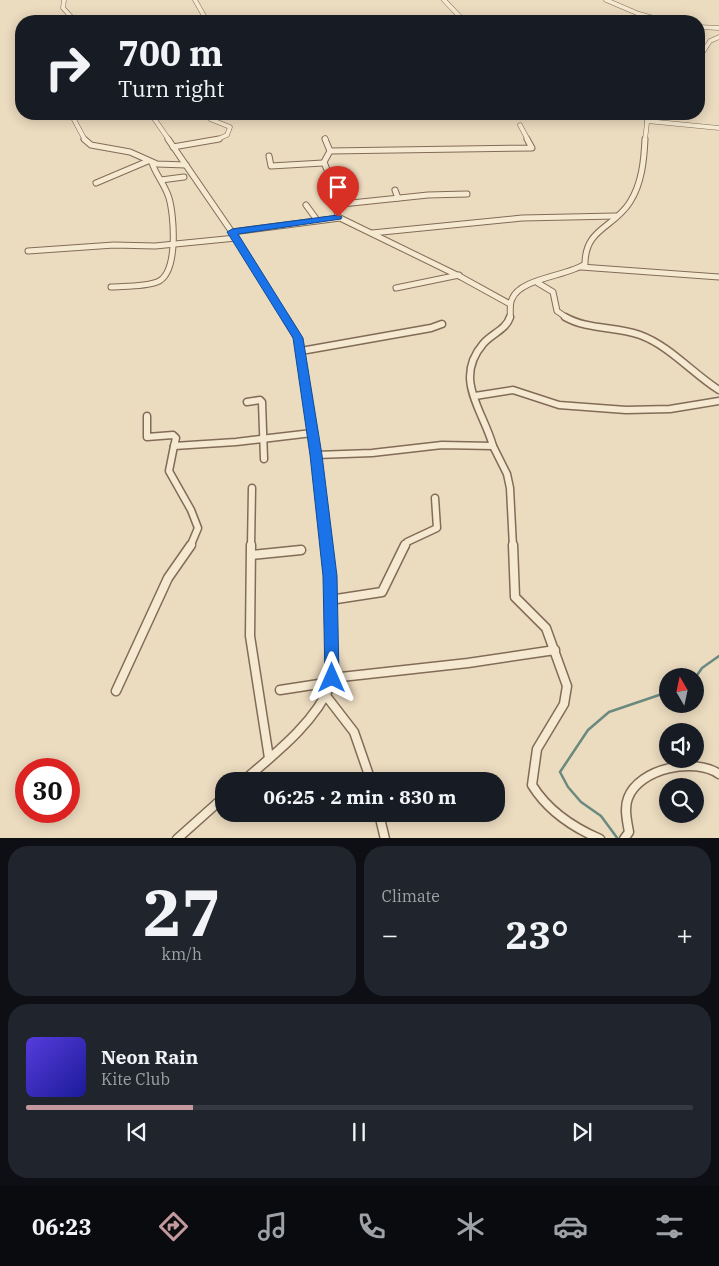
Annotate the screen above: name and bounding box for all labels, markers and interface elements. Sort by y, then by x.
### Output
text: 700 m [118,30,223,76]
icon: right [35,35,100,100]
text: Turn right [118,74,225,103]
pin [317,166,359,217]
icon: arrive [324,173,352,201]
position arrow [305,651,357,703]
north arrow [659,668,704,712]
map controls [659,668,704,823]
button: sound [659,723,704,768]
speed limit sign: 30 [15,758,80,823]
button: search [659,778,704,823]
text: 06:25 · 2 min · 830 m [264,785,456,809]
text: 27 [143,869,221,954]
text: Climate [382,886,440,906]
text: 23° [506,910,569,959]
text: − [382,916,398,953]
text: + [676,916,693,953]
text: km/h [162,944,202,964]
text: Neon Rain [101,1045,198,1069]
text: Kite Club [101,1069,170,1089]
icon: previous [123,1118,151,1146]
icon: pause [345,1118,373,1146]
icon: next [568,1118,596,1146]
icon: directions [156,1209,191,1244]
icon: music [255,1209,290,1244]
icon: phone [354,1209,389,1244]
icon: climate [453,1209,488,1244]
icon: car [553,1209,588,1244]
icon: filters [652,1209,687,1244]
text: 06:23 [32,1212,92,1241]

